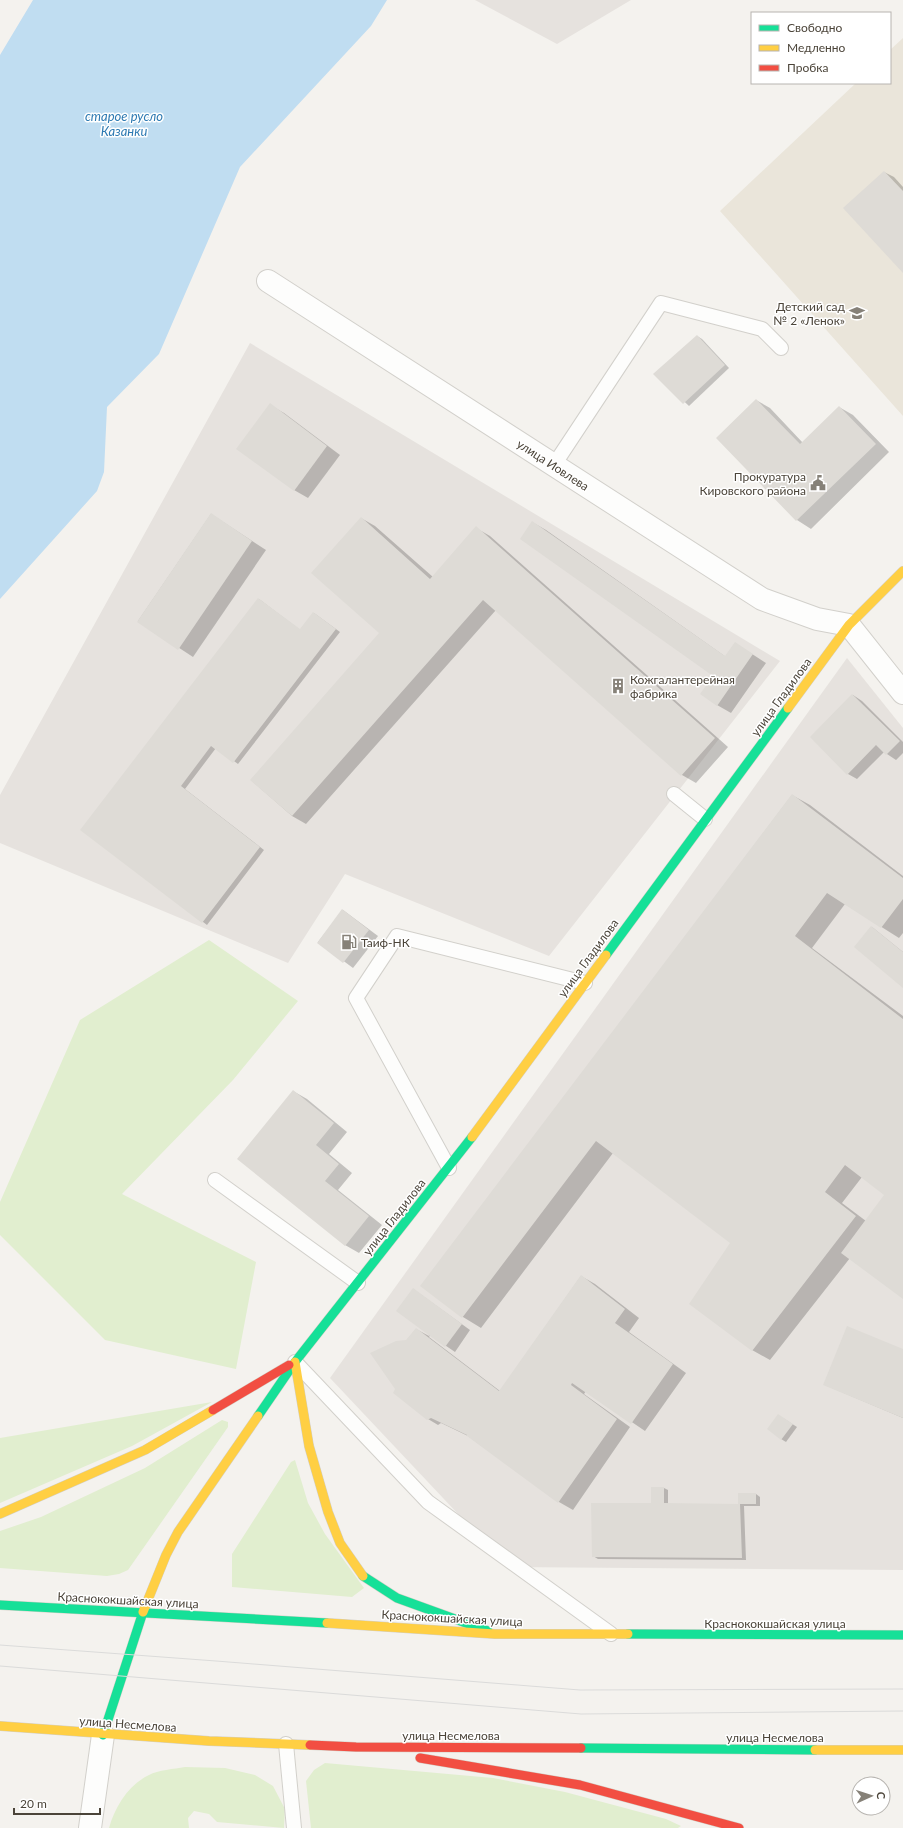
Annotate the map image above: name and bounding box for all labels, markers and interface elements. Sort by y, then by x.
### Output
legend [751,12,891,84]
text: Свободно [787,20,843,35]
text: Медленно [787,40,846,55]
text: Пробка [787,60,828,75]
water label: старое русло Казанки [85,108,163,139]
place label: Детский сад № 2 «Ленок» [773,299,846,328]
school or university icon: Детский сад № 2 «Ленок» [848,304,866,322]
street label: улица Иовлева [514,436,592,494]
place label: Прокуратура Кировского района [699,469,806,498]
public building icon: Прокуратура Кировского района [809,474,827,492]
street label: улица Гладилова [748,655,814,739]
place label: Кожгалантерейная фабрика [630,672,735,701]
building icon: Кожгалантерейная фабрика [609,677,627,695]
street label: улица Гладилова [555,916,621,1000]
fuel station icon: Таиф-НК [340,933,358,951]
place label: Таиф-НК [361,935,410,950]
street label: улица Гладилова [359,1176,429,1258]
street label: Краснококшайская улица [57,1589,199,1611]
street label: Краснококшайская улица [381,1607,523,1629]
street label: Краснококшайская улица [704,1616,846,1631]
street label: улица Несмелова [79,1713,177,1735]
street label: улица Несмелова [402,1728,500,1743]
street label: улица Несмелова [726,1730,824,1745]
north arrow [851,1776,891,1816]
scale bar [14,1790,100,1816]
text: С [875,1791,888,1800]
text: 20 m [20,1796,47,1811]

